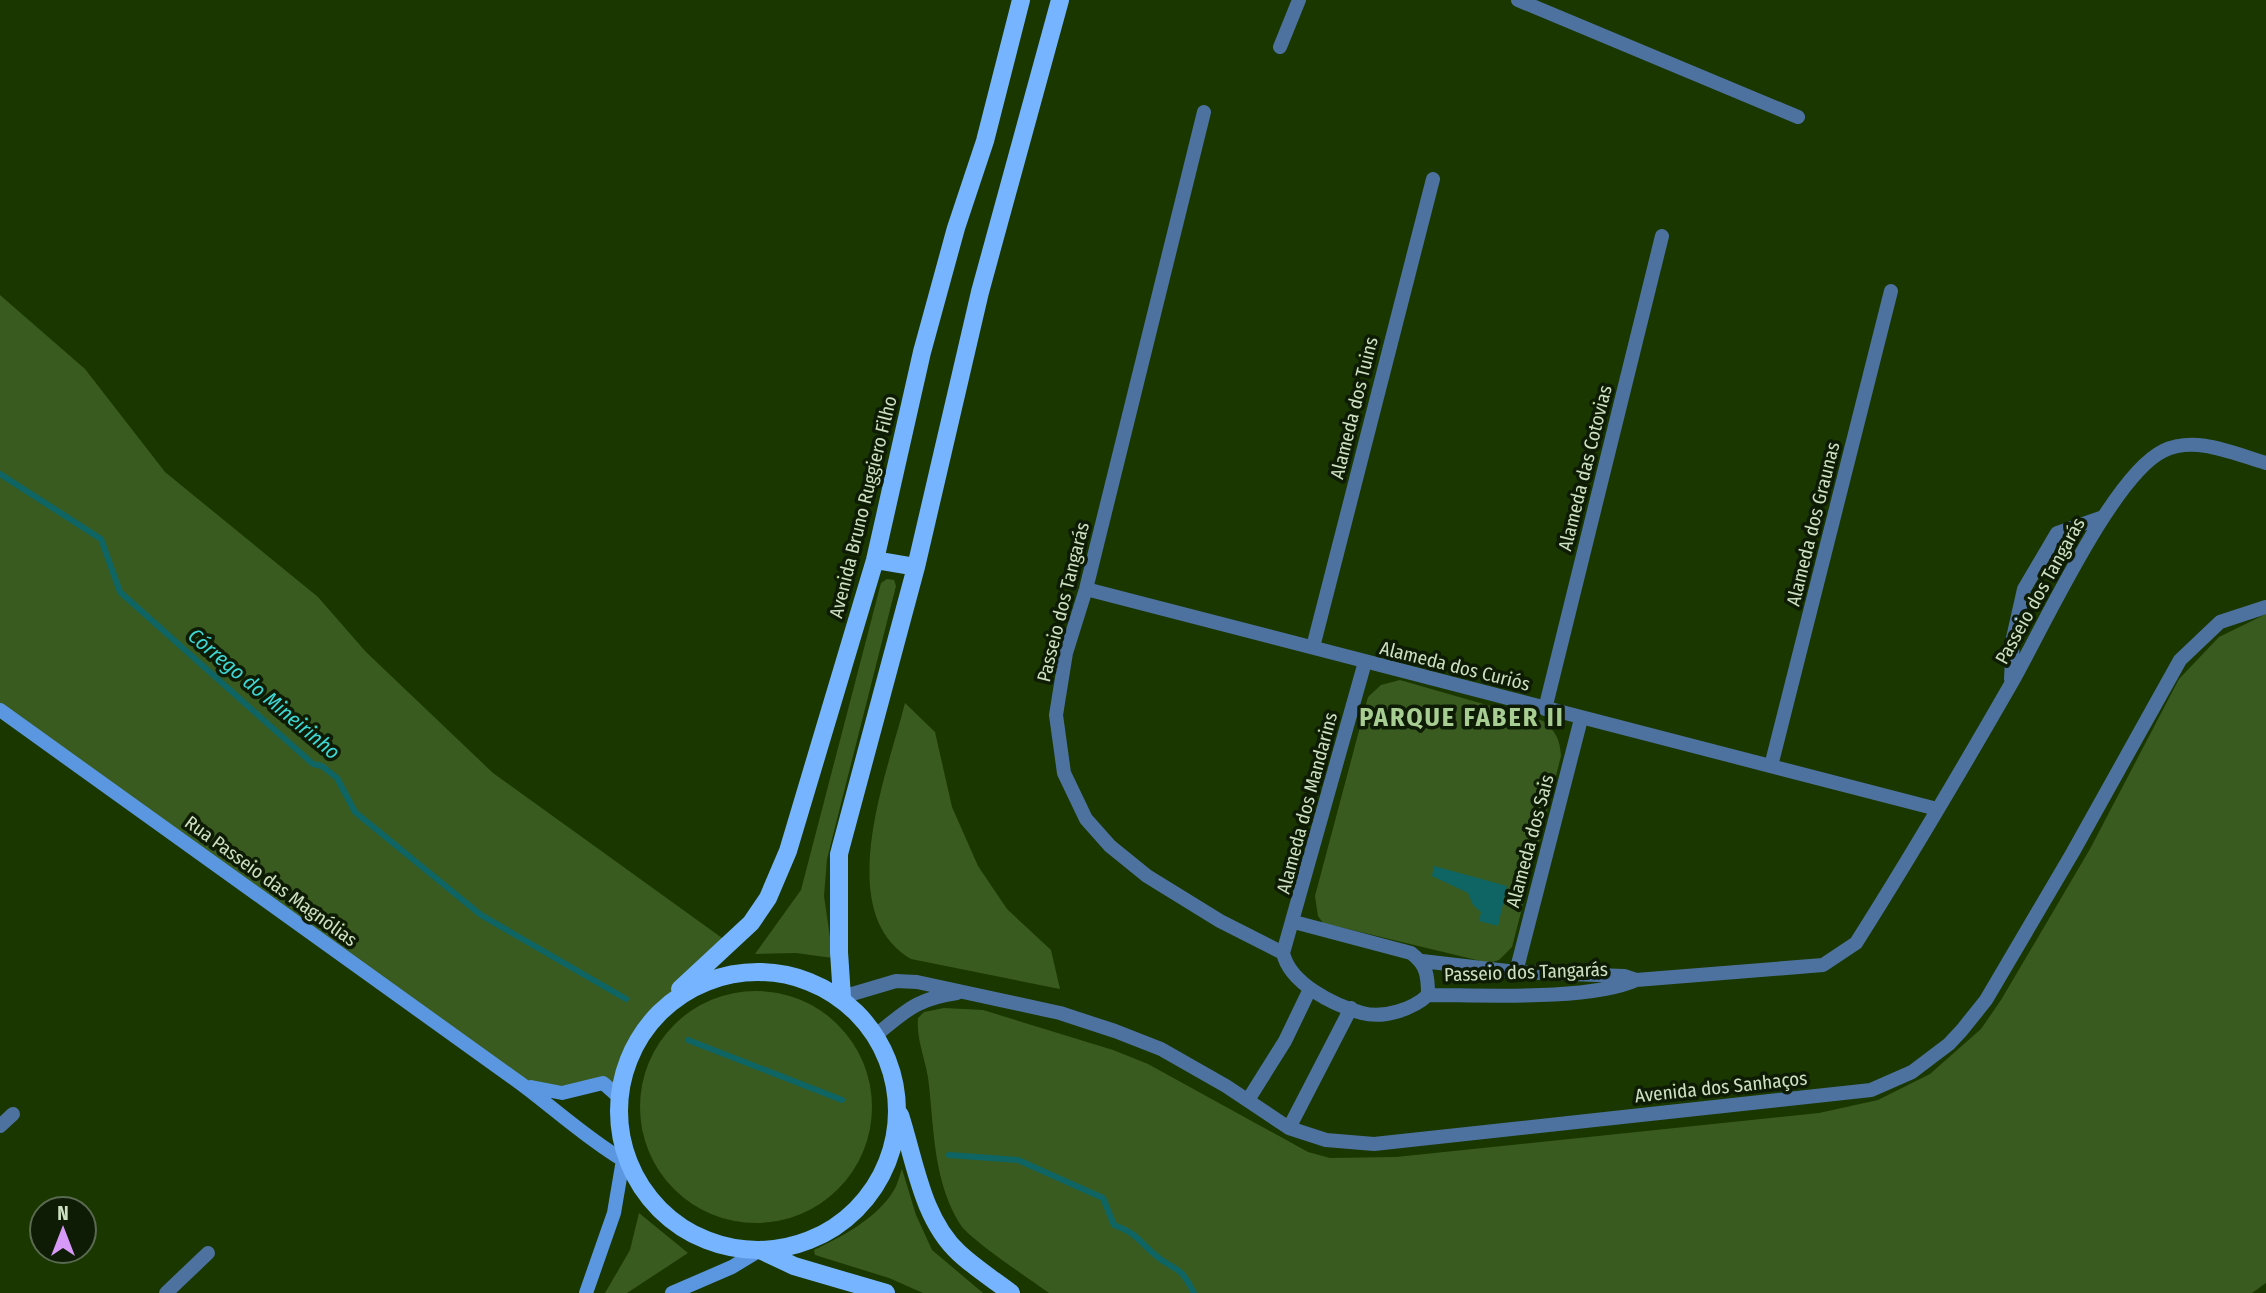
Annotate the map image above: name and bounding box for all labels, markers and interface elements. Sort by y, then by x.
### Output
street label: Alameda dos Tuins [1325,334,1383,482]
street label: Alameda das Cotovias [1553,383,1617,553]
street label: Avenida Bruno Ruggiero Filho [824,393,902,621]
street label: Alameda dos Graunas [1781,440,1845,608]
street label: Passeio dos Tangarás [1990,514,2090,668]
street label: Passeio dos Tangarás [1032,520,1094,684]
water label: Córrego do Mineirinho [183,623,345,765]
street label: Alameda dos Curiós [1378,636,1532,696]
district label: PARQUE FABER II [1359,702,1565,733]
street label: Alameda dos Mandarins [1272,710,1342,896]
street label: Alameda dos Sais [1501,772,1559,910]
street label: Rua Passeio das Magnólias [180,811,362,951]
street label: Passeio dos Tangarás [1444,958,1608,986]
street label: Avenida dos Sanhaços [1634,1067,1808,1107]
north arrow [28,1195,98,1265]
text: N [57,1202,69,1225]

